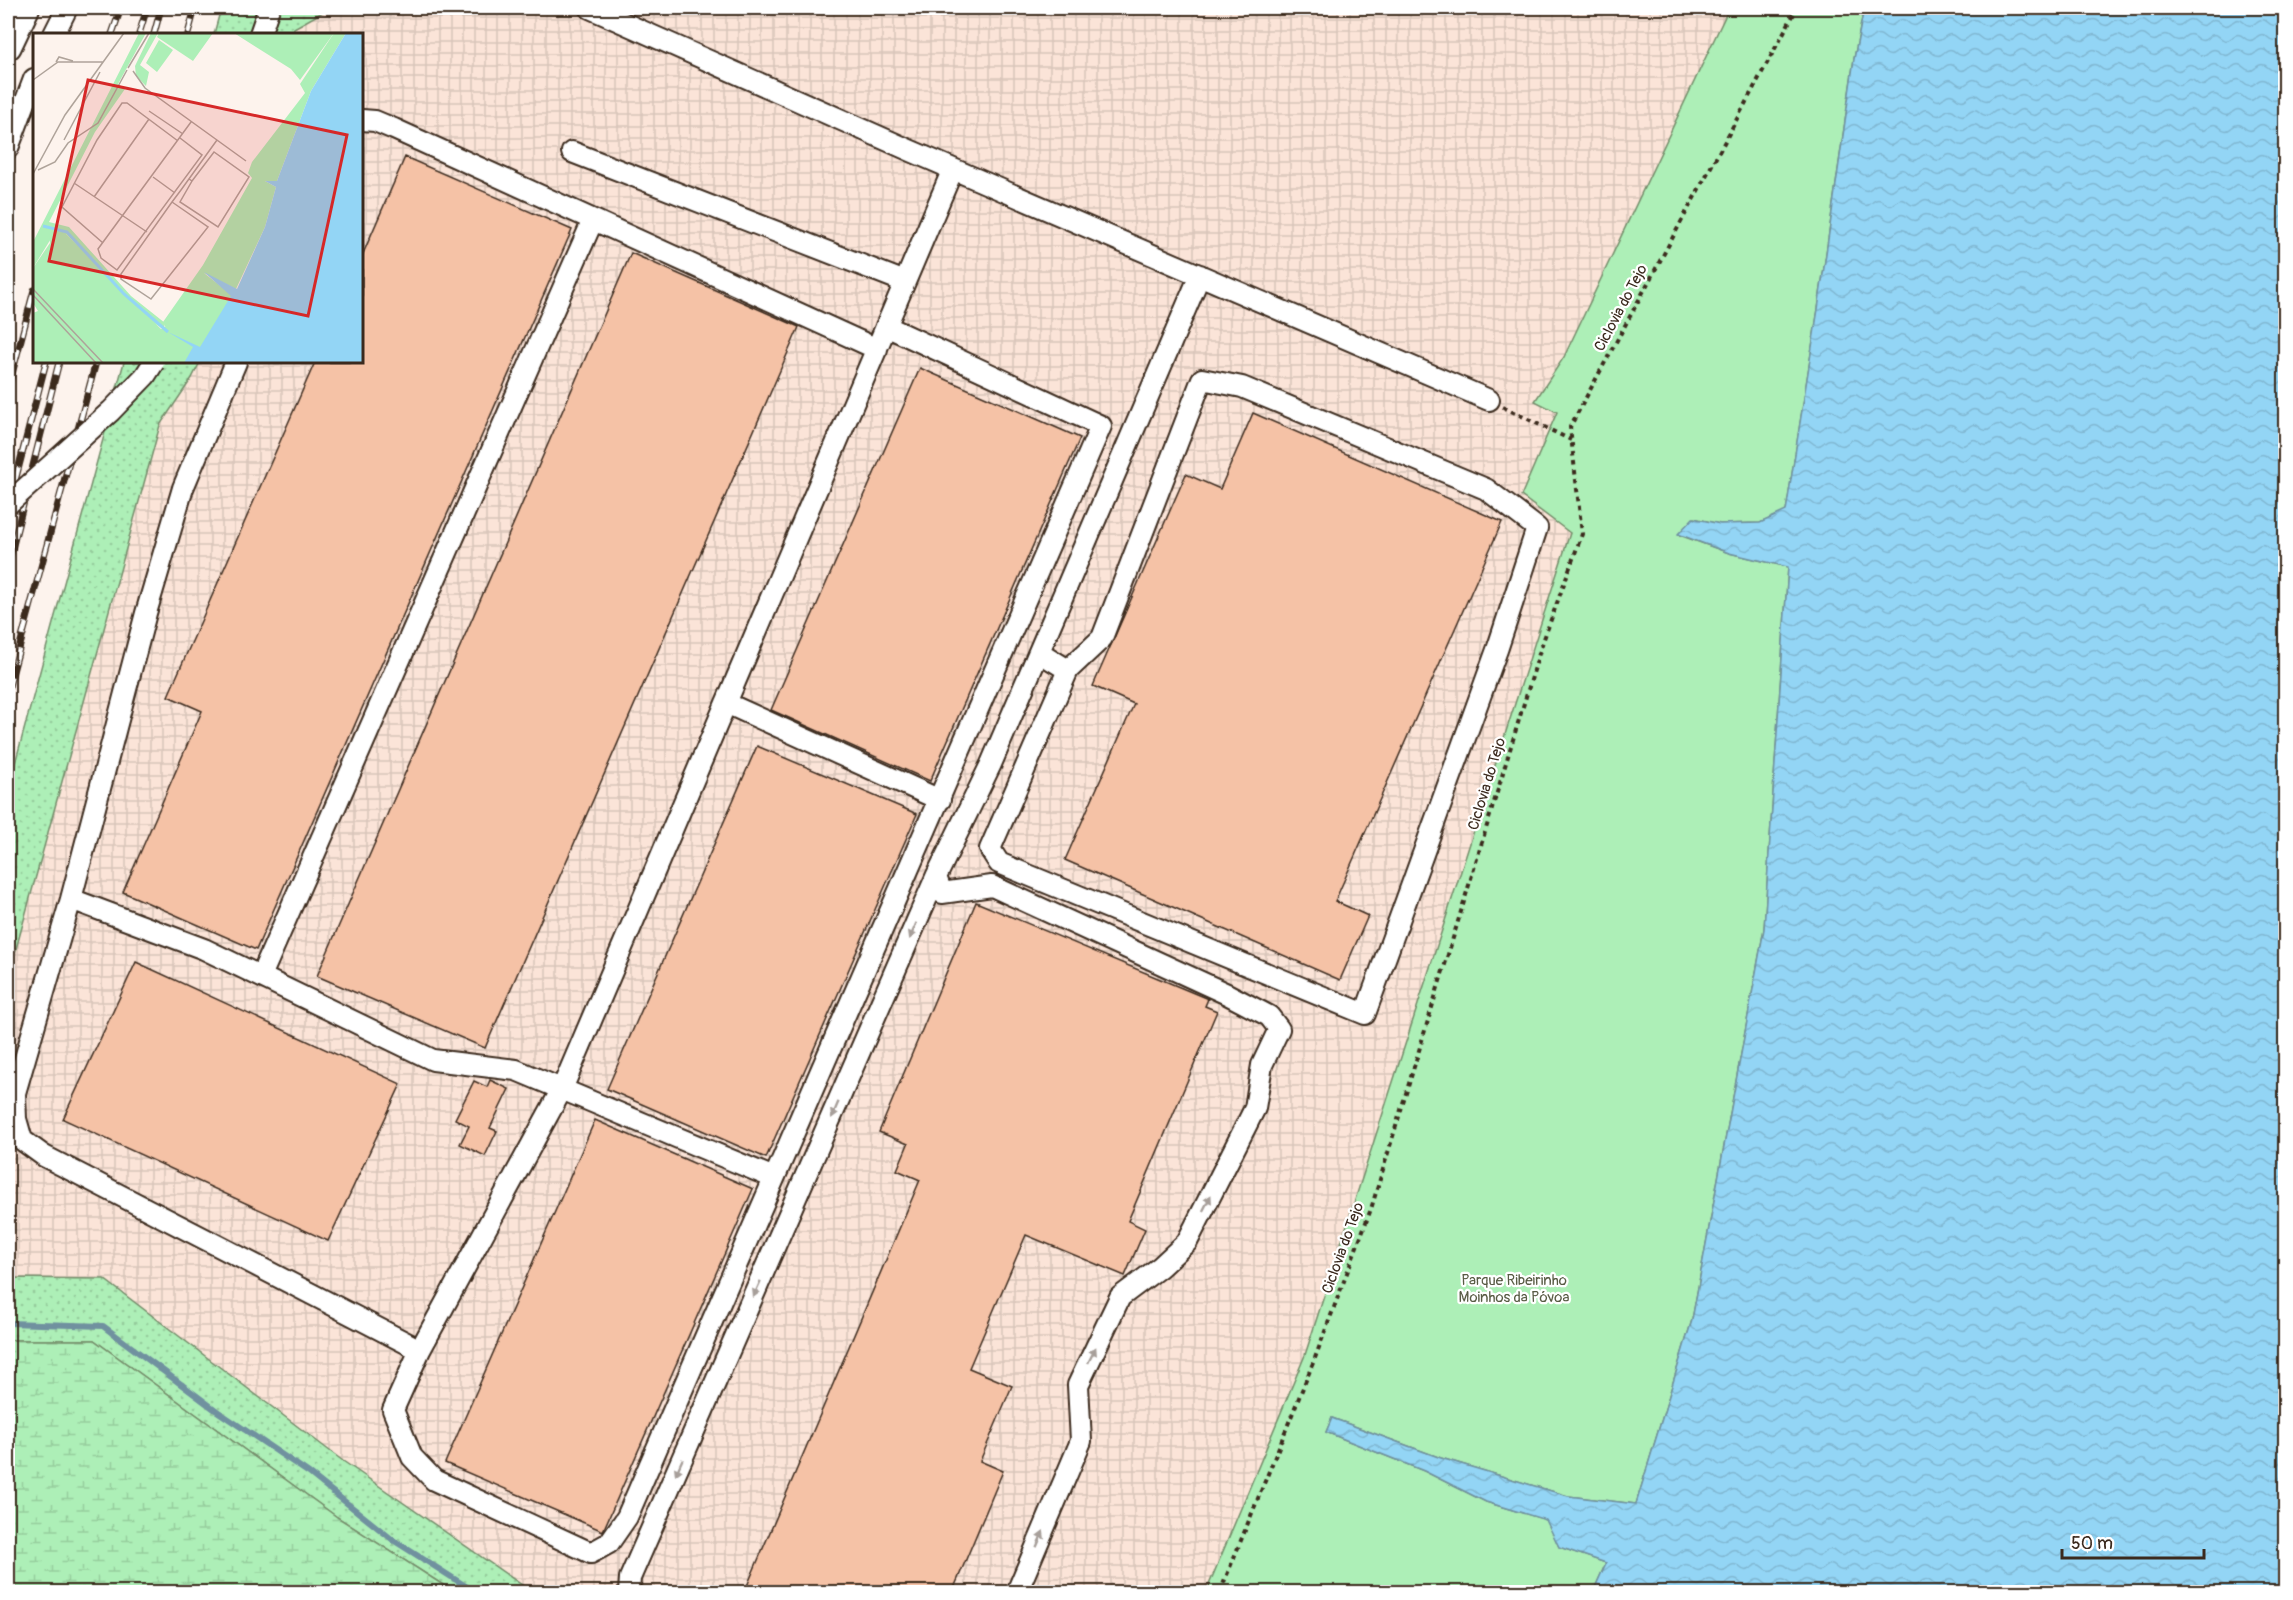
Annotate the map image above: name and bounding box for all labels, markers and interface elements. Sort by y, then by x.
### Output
inset map [33,33,363,363]
street label: Ciclovia do Tejo [1590,261,1652,355]
street label: Ciclovia do Tejo [1464,736,1510,832]
one-way arrow [908,923,917,940]
one-way arrow [831,1102,840,1119]
one-way arrow [1202,1195,1212,1212]
street label: Ciclovia do Tejo [1318,1200,1368,1296]
park label: Parque Ribeirinho Moinhos da Póvoa [1459,1271,1569,1307]
one-way arrow [752,1280,762,1298]
one-way arrow [1087,1347,1096,1364]
one-way arrow [674,1459,683,1476]
scale bar [2062,1522,2204,1560]
one-way arrow [1035,1529,1045,1547]
text: 50 m [2071,1532,2113,1555]

